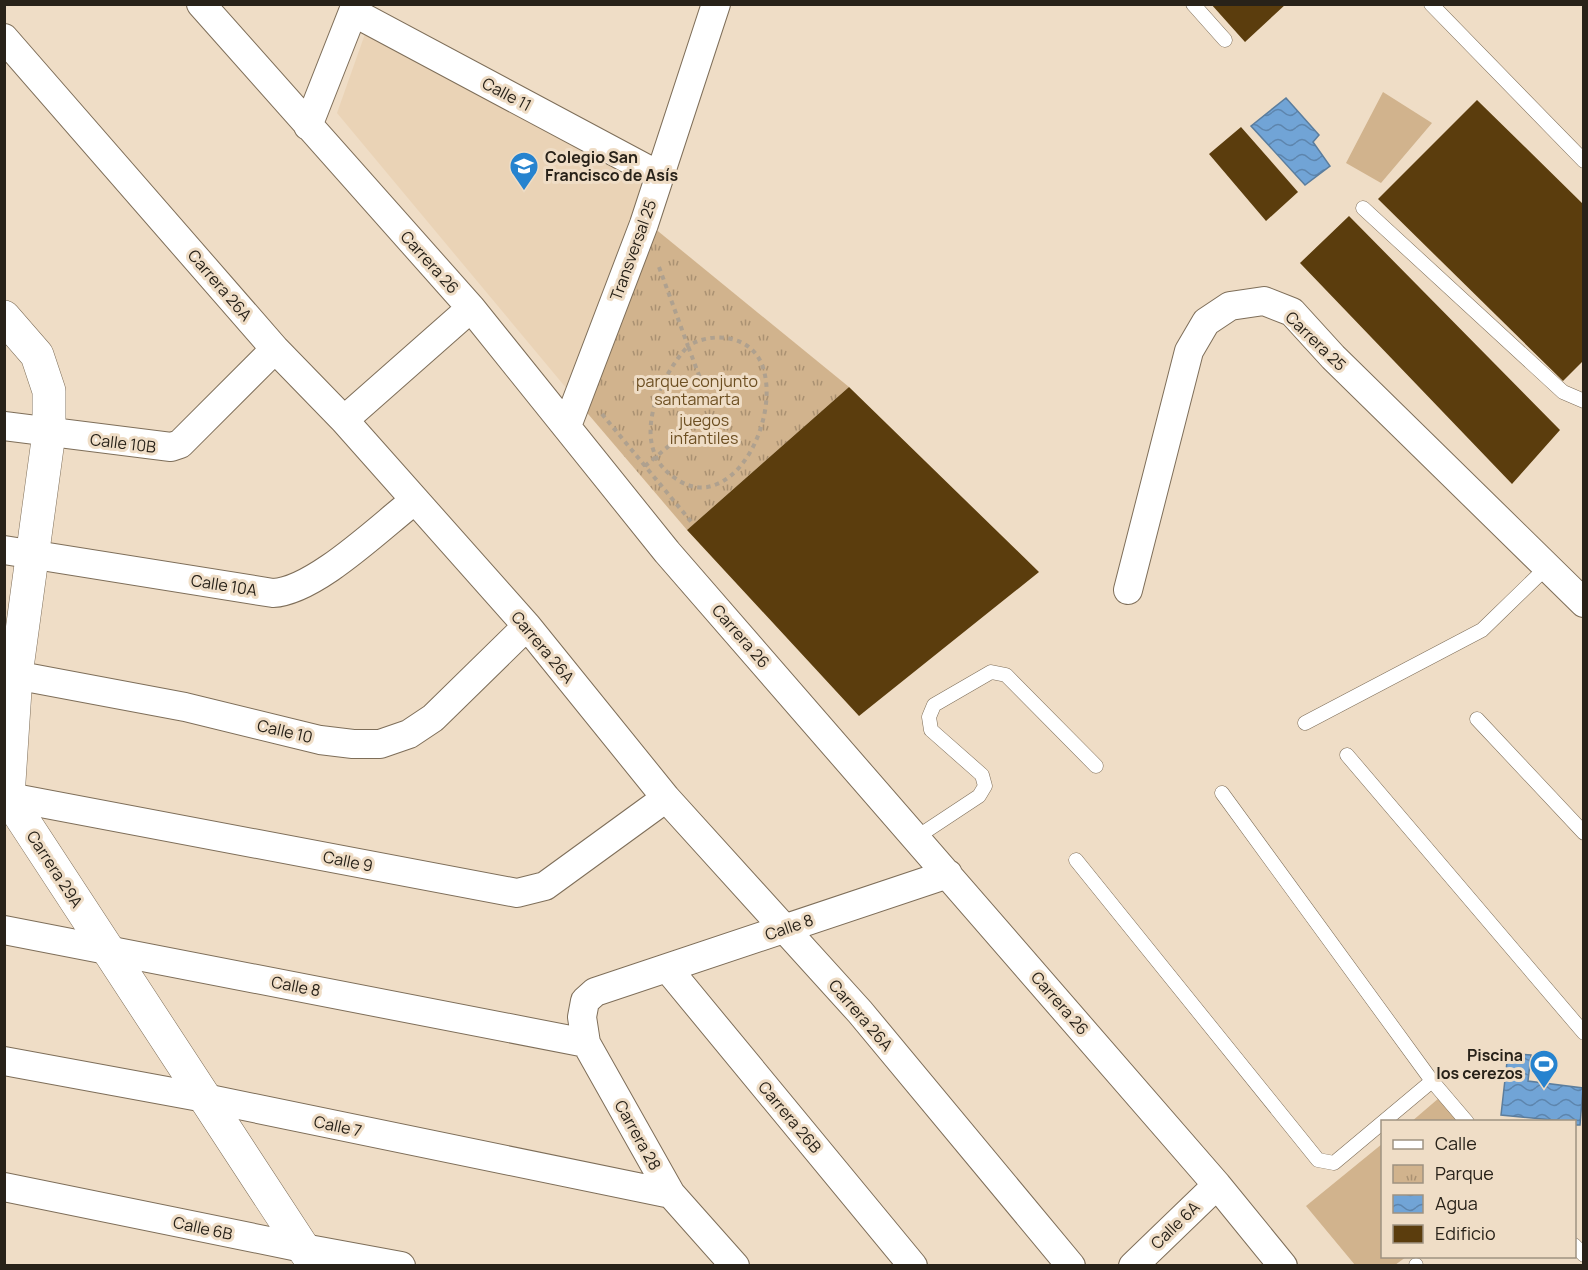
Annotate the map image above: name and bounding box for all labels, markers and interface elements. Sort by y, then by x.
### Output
street label: Calle 11 [479,72,535,116]
place label: Colegio San Francisco de Asís [545,146,678,186]
school or university icon: Colegio San Francisco de Asís [508,150,540,192]
street label: Transversal 25 [605,197,661,303]
street label: Carrera 26 [396,226,464,298]
street label: Carrera 26A [183,245,257,325]
street label: Carrera 25 [1281,306,1351,376]
park label: parque conjunto santamarta [636,370,758,410]
park label: juegos infantiles [670,409,738,449]
street label: Calle 10B [89,428,157,458]
street label: Calle 10A [189,569,259,601]
street label: Carrera 26 [707,599,775,673]
street label: Carrera 26A [506,606,580,688]
street label: Calle 10 [255,714,315,748]
street label: Carrera 29A [22,826,88,912]
street label: Calle 9 [321,845,375,877]
street label: Calle 8 [762,909,816,945]
street label: Carrera 26 [1026,966,1094,1040]
street label: Calle 8 [270,970,322,1002]
street label: Carrera 26A [824,975,898,1055]
place label: Piscina los cerezos [1436,1044,1523,1084]
sports icon: Piscina los cerezos [1528,1048,1560,1090]
street label: Carrera 26B [753,1076,827,1158]
street label: Carrera 28 [610,1096,666,1174]
street label: Calle 7 [312,1110,364,1142]
legend [1381,1120,1576,1258]
text: Calle [1435,1131,1477,1155]
text: Parque [1435,1161,1494,1185]
text: Agua [1435,1191,1478,1215]
street label: Calle 6A [1146,1196,1204,1254]
street label: Calle 6B [171,1211,235,1245]
text: Edificio [1435,1221,1496,1245]

